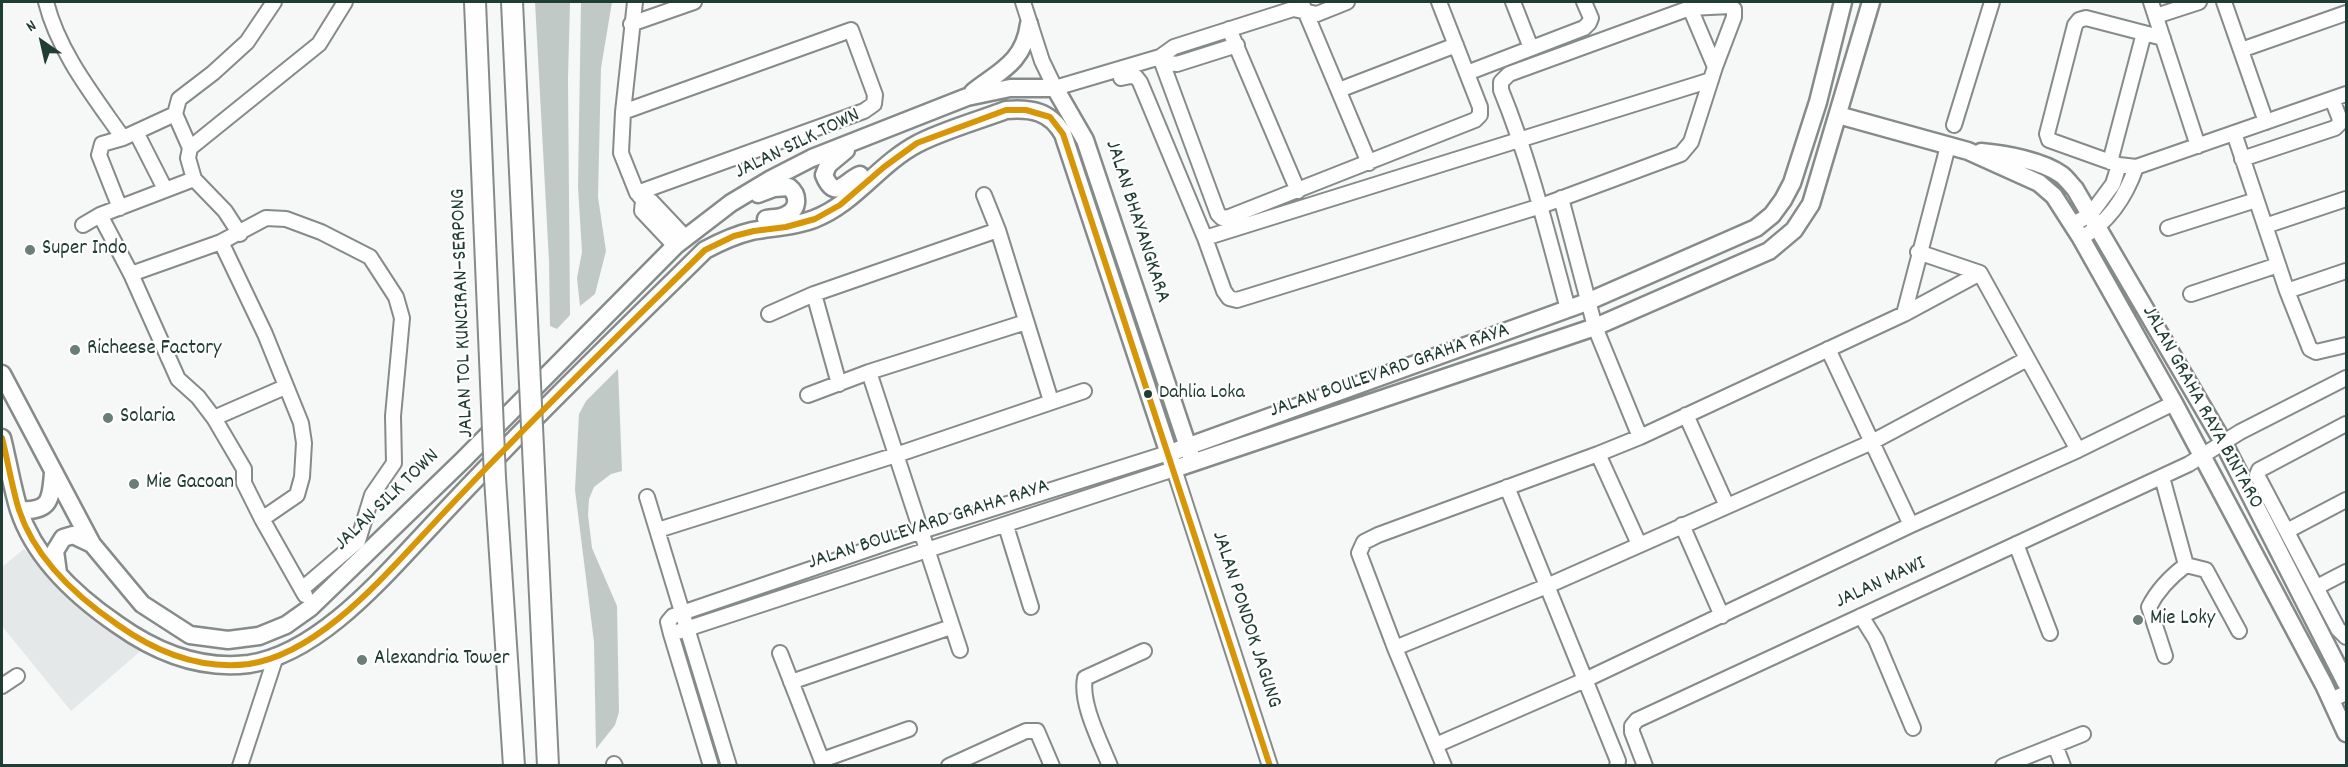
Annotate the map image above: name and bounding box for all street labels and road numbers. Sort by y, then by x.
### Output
street label: JALAN SILK TOWN [731,104,865,186]
street label: JALAN BHAYANGKARA [1098,137,1174,307]
street label: JALAN TOL KUNCIRAN–SERPONG [447,188,481,438]
street label: JALAN GRAHA RAYA BINTARO [2135,302,2267,514]
street label: JALAN BOULEVARD GRAHA RAYA [1267,319,1513,425]
street label: JALAN SILK TOWN [330,445,446,557]
street label: JALAN BOULEVARD GRAHA RAYA [805,475,1053,577]
street label: JALAN PONDOK JAGUNG [1205,528,1285,712]
street label: JALAN MAWI [1832,552,1930,616]

